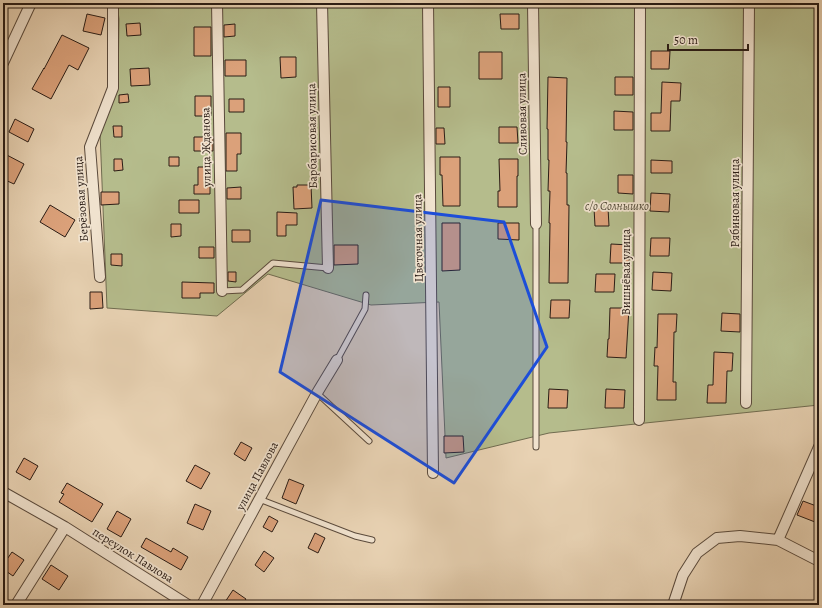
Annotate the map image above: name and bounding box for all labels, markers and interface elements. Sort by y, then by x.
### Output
scale bar [668,26,748,52]
text: 50 m [674,32,698,48]
street label: Сливовая улица [513,72,531,155]
street label: Барбарисовая улица [303,83,321,189]
street label: улица Жданова [197,107,215,188]
street label: Берёзовая улица [70,155,92,242]
street label: Рябиновая улица [727,158,743,247]
street label: Цветочная улица [409,193,427,282]
park label: с/о Солнышко [585,198,649,214]
street label: Вишнёвая улица [618,228,634,315]
street label: улица Павлова [232,438,282,514]
street label: переулок Павлова [89,524,177,587]

